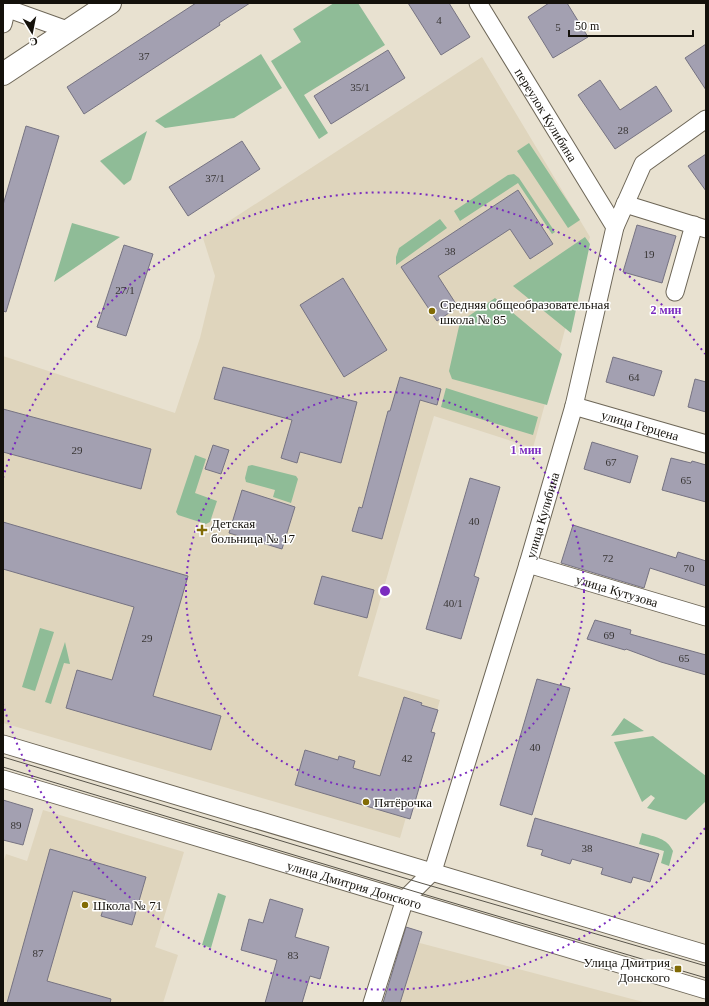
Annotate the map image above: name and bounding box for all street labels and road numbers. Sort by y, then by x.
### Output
street label: переулок Кулибина [512,66,580,165]
street label: улица Герцена [600,407,681,444]
street label: улица Кулибина [523,470,562,560]
street label: улица Кутузова [574,572,660,610]
street label: улица Дмитрия Донского [285,858,423,912]

